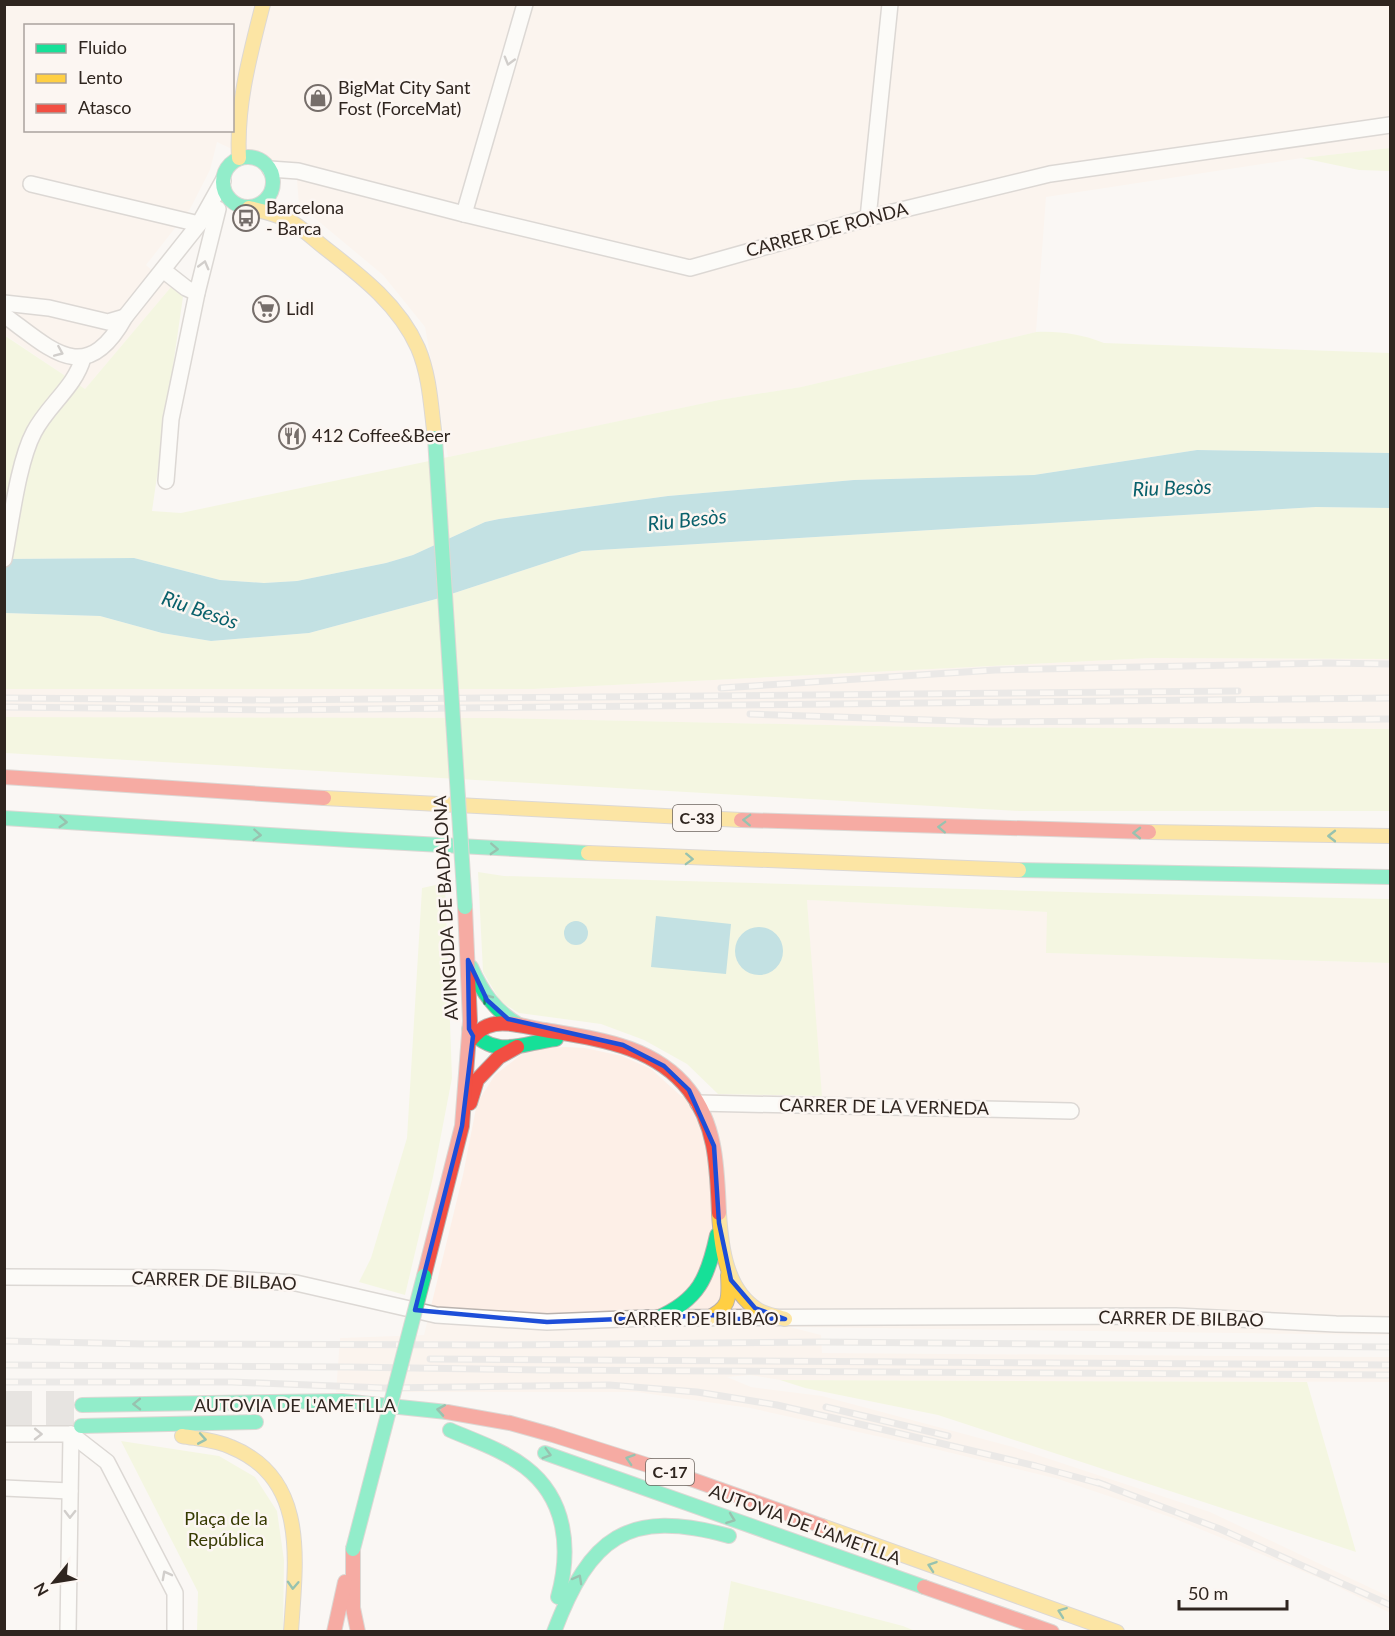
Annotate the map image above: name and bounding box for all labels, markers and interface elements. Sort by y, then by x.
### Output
legend [24,24,234,132]
text: Fluido [78,36,127,58]
one-way arrow [503,56,516,66]
text: Lento [78,66,123,88]
place label: BigMat City Sant Fost (ForceMat) [338,76,471,119]
shop icon: BigMat City Sant Fost (ForceMat) [303,83,333,113]
text: Atasco [78,96,131,118]
place label: Barcelona - Barca [266,196,344,239]
street label: CARRER DE RONDA [743,197,911,261]
bus stop icon: Barcelona - Barca [231,203,261,233]
one-way arrow [197,260,209,271]
supermarket icon: Lidl [251,294,281,324]
place label: Lidl [286,297,314,319]
one-way arrow [53,345,64,357]
restaurant icon: 412 Coffee&Beer [277,421,307,451]
place label: 412 Coffee&Beer [312,424,451,446]
water label: Riu Besòs [1132,474,1212,500]
water label: Riu Besòs [646,503,728,535]
water label: Riu Besòs [159,585,242,633]
street label: AVINGUDA DE BADALONA [428,794,462,1021]
road number: C-33 [673,805,721,831]
one-way arrow [743,814,752,827]
one-way arrow [58,816,67,829]
one-way arrow [938,821,947,834]
one-way arrow [1133,826,1142,839]
one-way arrow [253,829,262,842]
one-way arrow [1328,830,1337,842]
one-way arrow [490,843,499,856]
one-way arrow [684,852,693,865]
one-way arrow [483,993,494,1004]
street label: CARRER DE LA VERNEDA [779,1093,990,1119]
street label: CARRER DE BILBAO [131,1266,297,1294]
street label: CARRER DE BILBAO [1098,1306,1264,1330]
street label: CARRER DE BILBAO [613,1307,779,1329]
street label: AUTOVIA DE L'AMETLLA [194,1394,397,1416]
one-way arrow [132,1398,141,1410]
one-way arrow [436,1405,446,1417]
one-way arrow [33,1428,42,1440]
one-way arrow [198,1433,207,1445]
one-way arrow [542,1446,552,1459]
one-way arrow [625,1454,636,1466]
road number: C-17 [646,1459,694,1485]
street label: AUTOVIA DE L'AMETLLA [707,1479,905,1569]
park label: Plaça de la República [184,1507,268,1550]
one-way arrow [64,1509,76,1518]
one-way arrow [725,1511,736,1524]
north arrow [24,1552,84,1612]
one-way arrow [927,1560,938,1573]
one-way arrow [162,1571,173,1582]
scale bar [1179,1573,1287,1611]
one-way arrow [571,1574,582,1585]
text: N [29,1580,52,1600]
one-way arrow [287,1580,300,1589]
text: 50 m [1188,1582,1228,1604]
one-way arrow [1057,1606,1068,1619]

